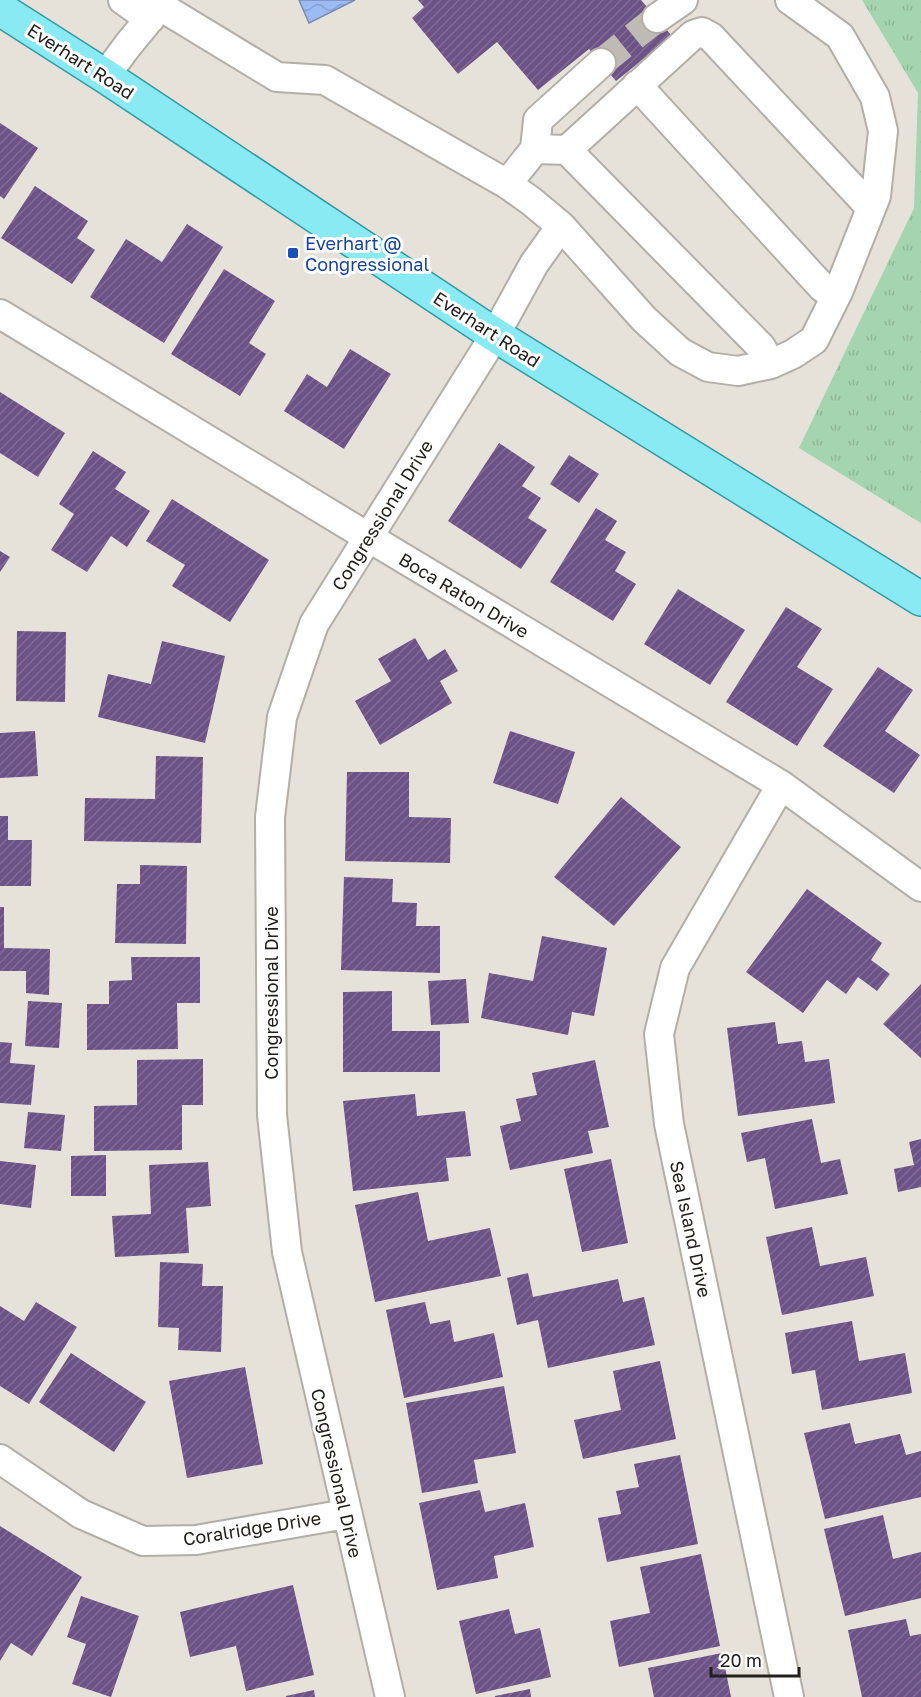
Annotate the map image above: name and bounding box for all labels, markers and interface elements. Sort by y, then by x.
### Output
street label: Everhart Road [24,18,138,104]
place label: Everhart @ Congressional [305,232,429,275]
marker: Everhart @ Congressional [286,246,300,260]
street label: Everhart Road [430,286,544,372]
street label: Congressional Drive [327,436,437,594]
street label: Boca Raton Drive [395,548,533,642]
street label: Congressional Drive [260,906,282,1080]
street label: Sea Island Drive [666,1159,716,1299]
street label: Congressional Drive [307,1386,367,1560]
street label: Coralridge Drive [181,1506,323,1550]
scale bar [711,1640,800,1678]
text: 20 m [720,1649,762,1671]

